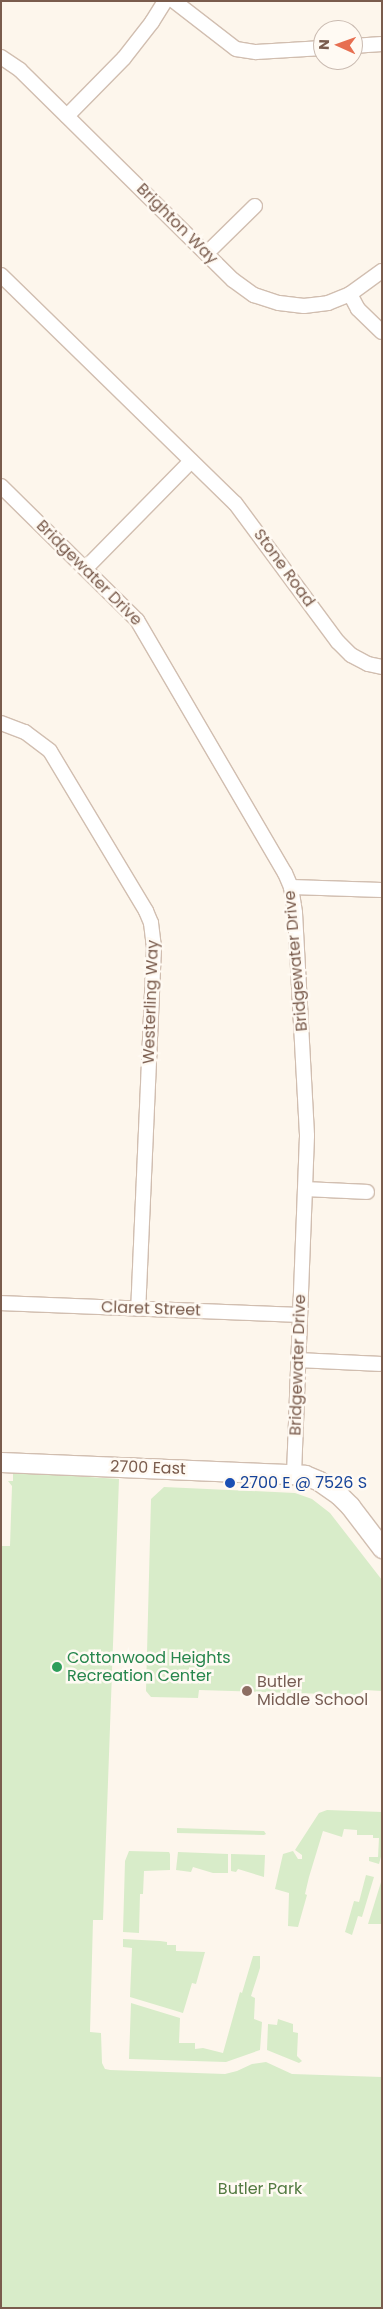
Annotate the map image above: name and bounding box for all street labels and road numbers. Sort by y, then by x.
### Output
street label: Brighton Way [132,179,222,269]
street label: Bridgewater Drive [32,516,146,630]
street label: Stone Road [249,525,319,611]
street label: Bridgewater Drive [280,890,312,1032]
street label: Westerling Way [139,940,163,1064]
street label: Bridgewater Drive [286,1294,310,1436]
street label: Claret Street [101,1298,201,1320]
street label: 2700 East [110,1457,186,1479]

